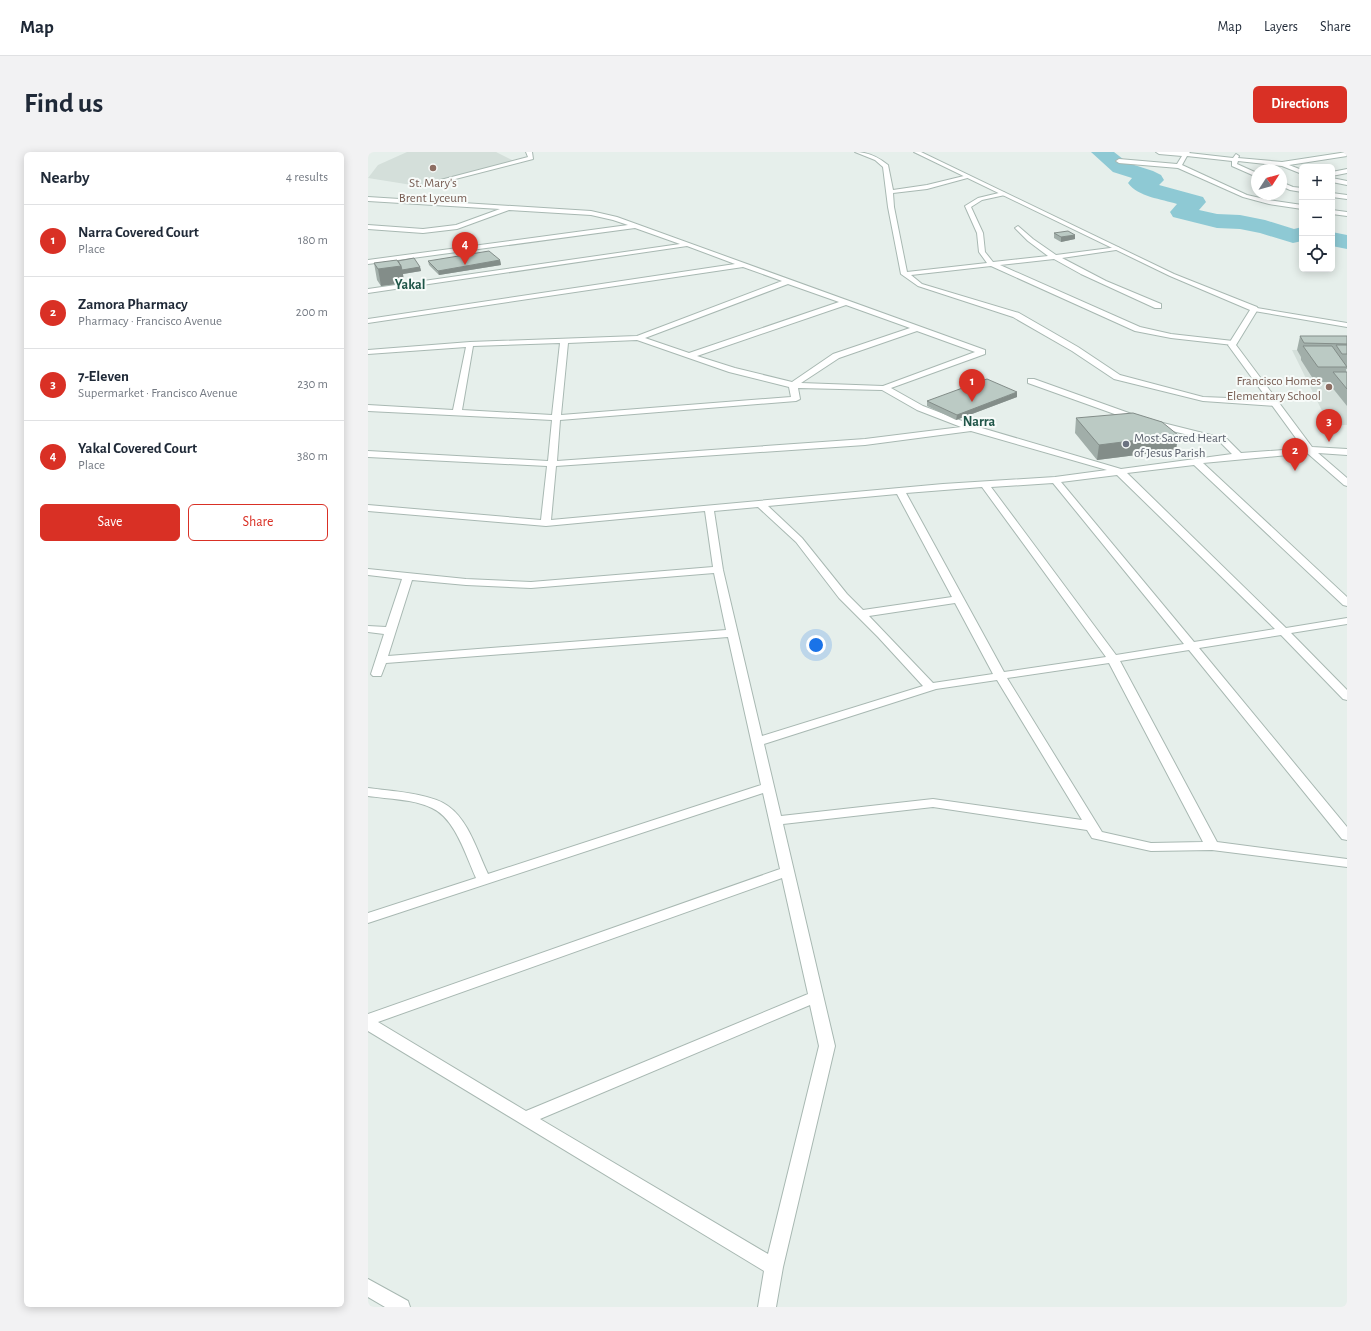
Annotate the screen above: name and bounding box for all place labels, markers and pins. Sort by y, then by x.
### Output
marker: St. Mary's Brent Lyceum [428,163,438,173]
place label: St. Mary's Brent Lyceum [399,177,467,205]
pin: 4 [452,232,478,265]
pin: 1 [959,369,985,402]
place label: Francisco Homes Elementary School [1227,375,1321,403]
marker: Francisco Homes Elementary School [1324,382,1334,392]
pin: 3 [1316,409,1342,442]
place label: Most Sacred Heart of Jesus Parish [1134,432,1226,460]
pin: 2 [1282,438,1308,471]
marker: Most Sacred Heart of Jesus Parish [1121,439,1131,449]

